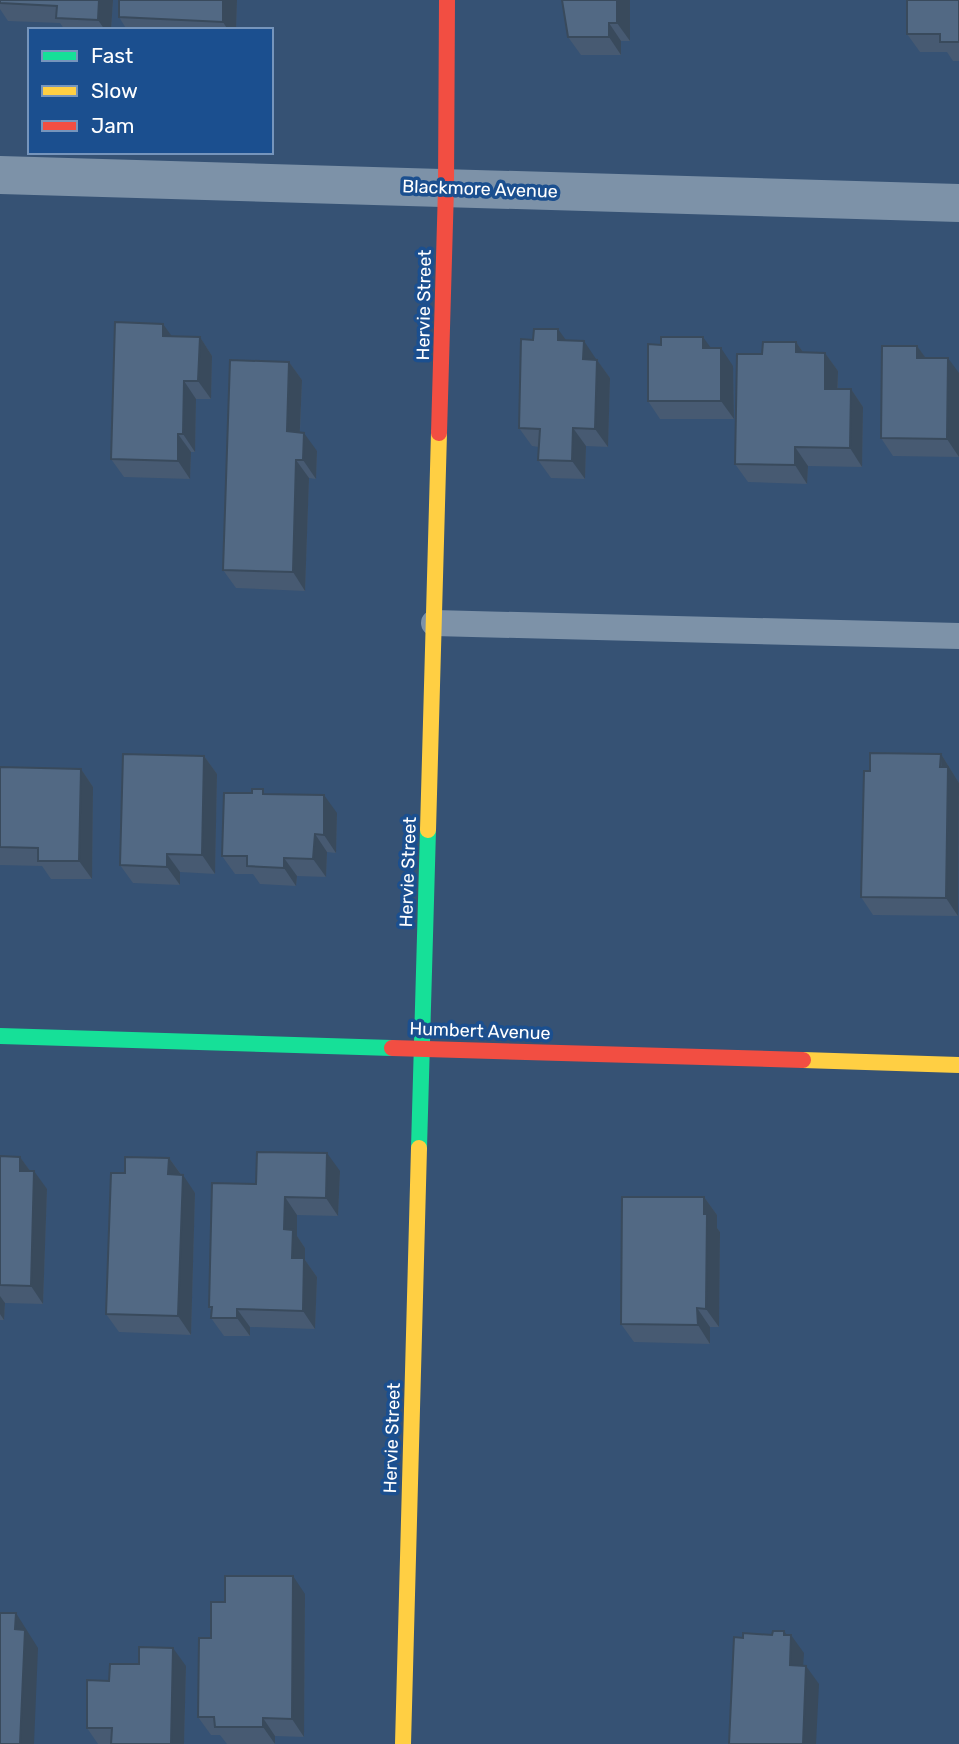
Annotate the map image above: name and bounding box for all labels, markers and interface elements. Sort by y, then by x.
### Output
legend [28,28,273,154]
text: Fast [91,43,133,68]
text: Slow [91,78,138,103]
text: Jam [91,113,135,138]
street label: Blackmore Avenue [402,175,558,203]
street label: Hervie Street [412,249,436,361]
street label: Hervie Street [395,816,421,928]
street label: Humbert Avenue [409,1018,551,1044]
street label: Hervie Street [379,1382,405,1494]

